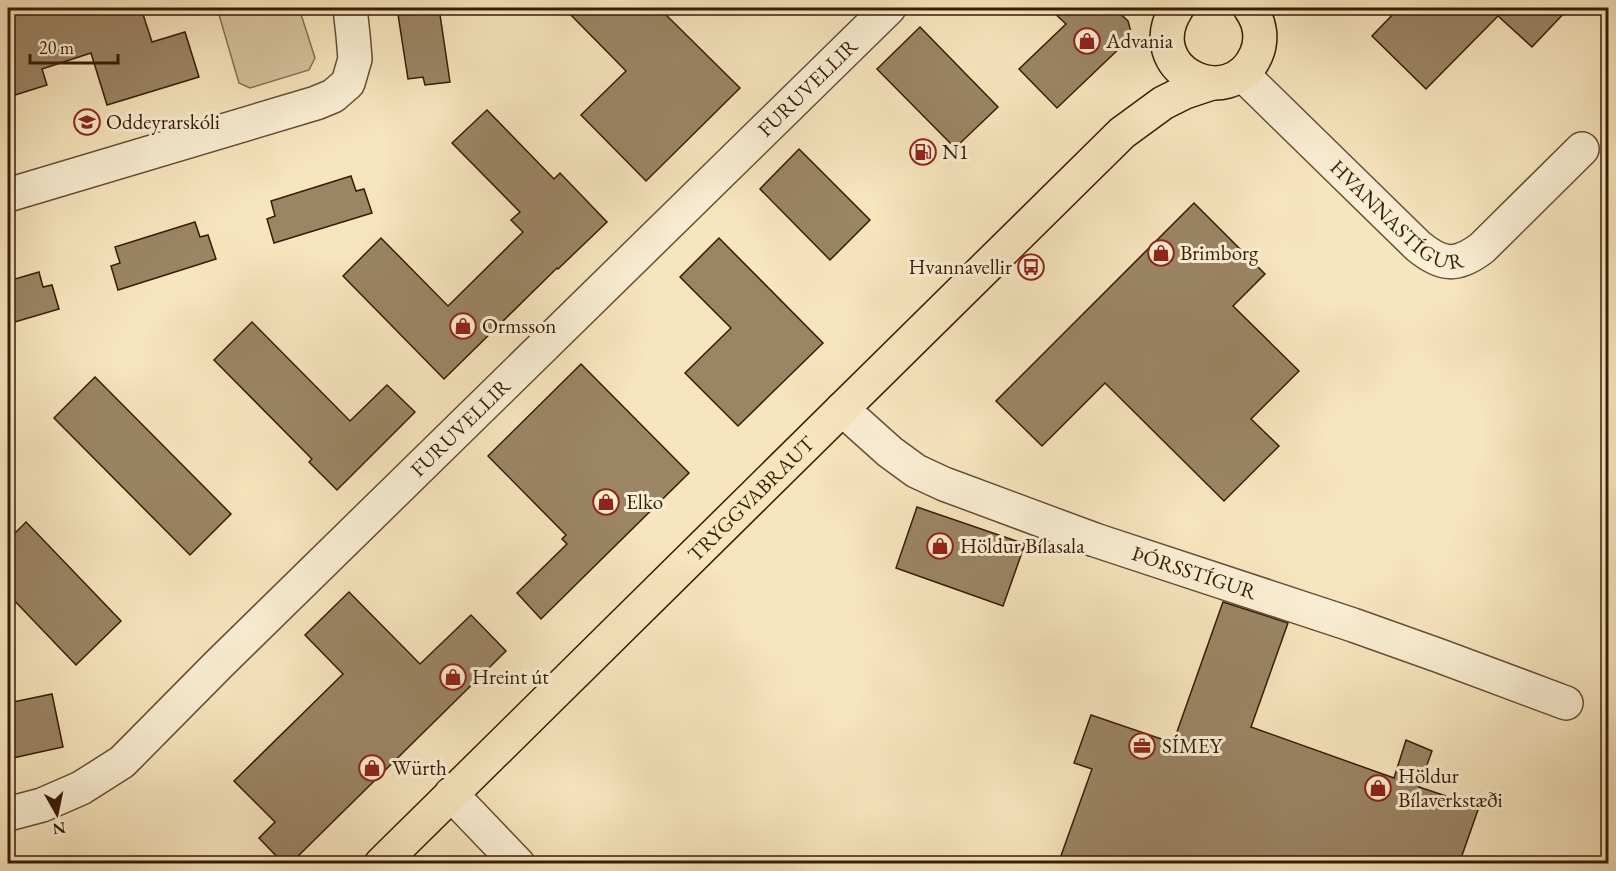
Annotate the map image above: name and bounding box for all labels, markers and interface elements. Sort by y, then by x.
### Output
shop icon: Advania [1072,26,1102,56]
scale bar [30,27,118,65]
place label: Advania [1105,27,1174,54]
street label: FURUVELLIR [752,32,864,142]
text: 20 m [39,36,74,59]
school or university icon: Oddeyrarskóli [72,107,102,137]
place label: Oddeyrarskóli [106,108,220,135]
fuel station icon: N1 [908,137,938,167]
place label: N1 [942,138,969,165]
street label: HVANNASTÍGUR [1325,154,1466,275]
shop icon: Brimborg [1146,238,1176,268]
place label: Brimborg [1180,239,1259,266]
bus stop icon: Hvannavellir [1016,252,1046,282]
place label: Hvannavellir [908,253,1012,280]
shop icon: Ormsson [448,311,478,341]
place label: Ormsson [482,312,556,339]
street label: FURUVELLIR [404,372,516,482]
street label: TRYGGVABRAUT [682,429,821,567]
shop icon: Elko [591,487,621,517]
place label: Elko [626,488,663,515]
shop icon: Höldur Bílasala [925,531,955,561]
place label: Höldur Bílasala [960,532,1085,559]
street label: ÞÓRSSTÍGUR [1129,539,1261,606]
shop icon: Hreint út [438,662,468,692]
place label: Hreint út [472,663,549,690]
office icon: SÍMEY [1127,731,1157,761]
place label: SÍMEY [1162,732,1224,759]
shop icon: Würth [357,753,387,783]
place label: Würth [392,754,447,781]
place label: Höldur Bílaverkstæði [1398,762,1503,813]
shop icon: Höldur Bílaverkstæði [1363,773,1393,803]
north arrow [27,784,87,844]
text: N [51,817,67,840]

